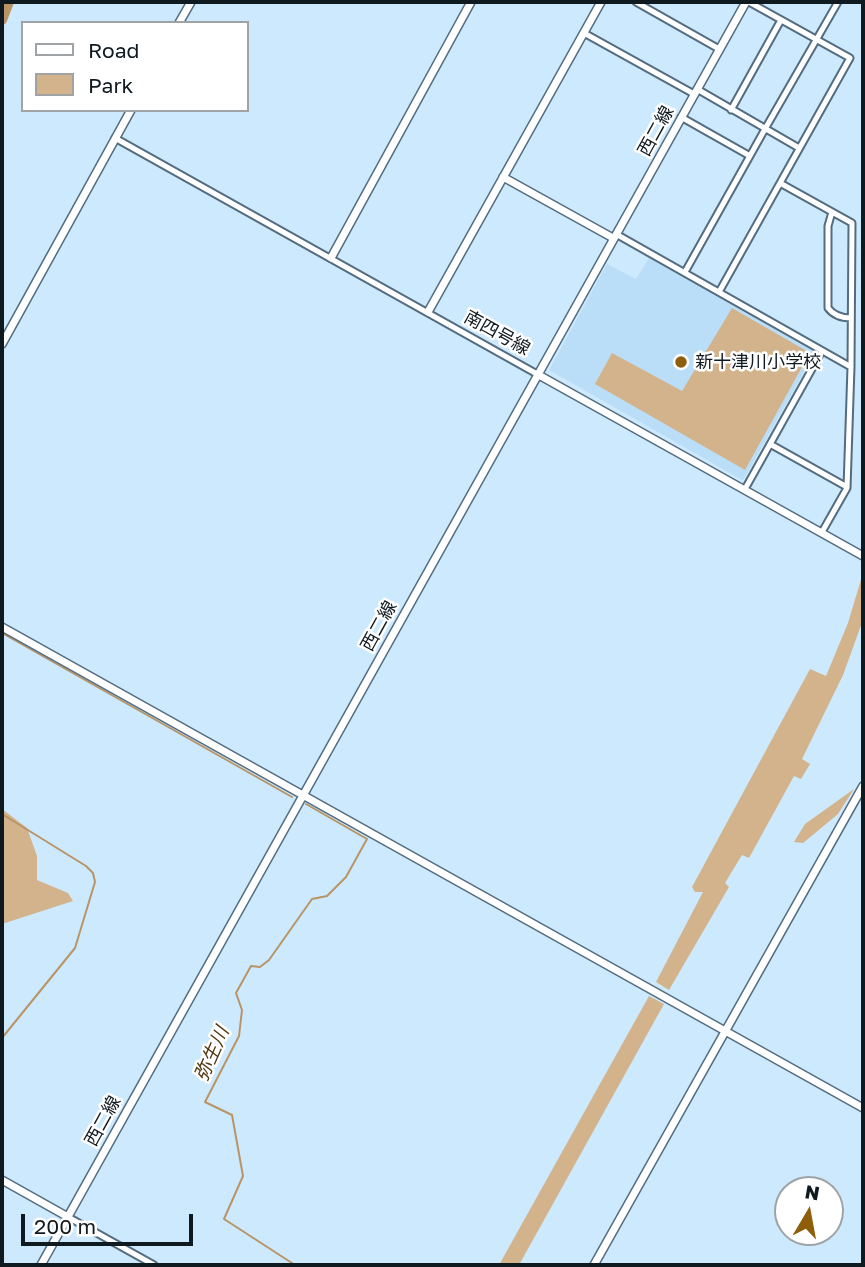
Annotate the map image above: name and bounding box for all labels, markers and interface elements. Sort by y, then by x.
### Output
legend [21,21,248,112]
text: Road [88,37,139,63]
text: Park [88,72,133,98]
street label: 西二線 [633,102,679,160]
street label: 南四号線 [460,306,534,360]
place label: 新十津川小学校 [695,351,821,373]
marker: 新十津川小学校 [673,354,689,370]
street label: 西二線 [356,597,402,655]
water label: 弥生川 [190,1023,234,1085]
street label: 西二線 [80,1092,126,1150]
north arrow [774,1176,844,1246]
text: N [803,1179,821,1204]
scale bar [24,1200,196,1244]
text: 200 m [34,1213,96,1239]

